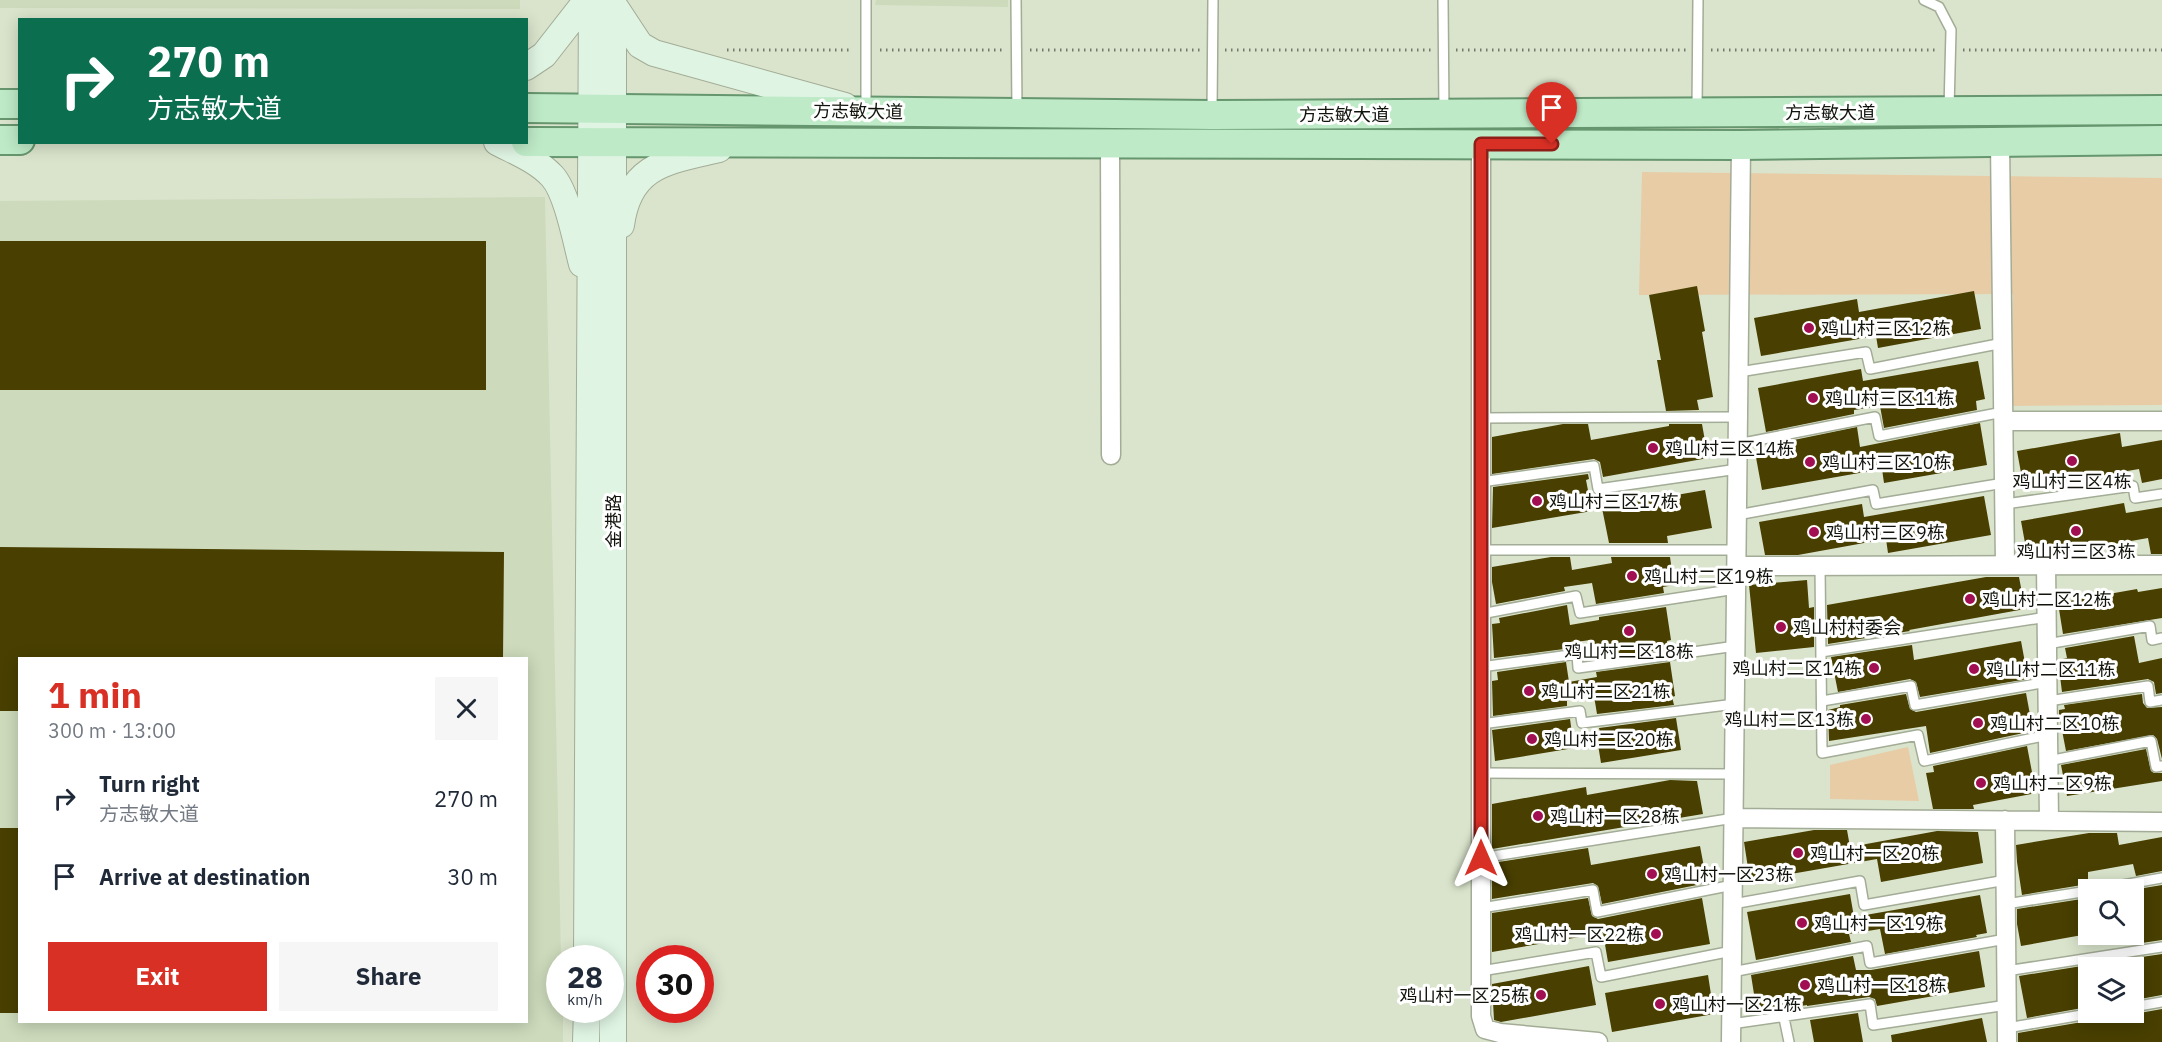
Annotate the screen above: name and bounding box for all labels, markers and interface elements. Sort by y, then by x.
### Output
text: 270 m [147,34,270,89]
icon: right [48,42,126,120]
pin [1526,82,1577,144]
text: 方志敏大道 [147,90,282,125]
icon: arrive [1535,91,1568,124]
street label: 方志敏大道 [813,99,903,123]
street label: 方志敏大道 [1785,101,1875,124]
street label: 方志敏大道 [1299,103,1389,126]
place label: 鸡山村三区12栋 [1821,317,1951,340]
marker: 鸡山村三区12栋 [1802,321,1816,335]
place label: 鸡山村三区11栋 [1825,387,1955,410]
marker: 鸡山村三区11栋 [1806,391,1820,405]
place label: 鸡山村三区14栋 [1665,437,1795,460]
marker: 鸡山村三区14栋 [1646,441,1660,455]
place label: 鸡山村三区10栋 [1822,451,1952,474]
marker: 鸡山村三区4栋 [2065,454,2079,468]
marker: 鸡山村三区10栋 [1803,455,1817,469]
place label: 鸡山村三区4栋 [2013,470,2131,493]
place label: 鸡山村三区17栋 [1549,490,1679,513]
street label: 金港路 [602,494,625,548]
marker: 鸡山村三区17栋 [1530,494,1544,508]
place label: 鸡山村三区9栋 [1826,521,1945,544]
marker: 鸡山村三区3栋 [2069,524,2083,538]
marker: 鸡山村三区9栋 [1807,525,1821,539]
place label: 鸡山村三区3栋 [2017,540,2135,563]
place label: 鸡山村二区19栋 [1644,565,1774,588]
marker: 鸡山村二区19栋 [1625,569,1639,583]
place label: 鸡山村二区12栋 [1982,588,2112,611]
marker: 鸡山村二区12栋 [1963,592,1977,606]
place label: 鸡山村村委会 [1793,616,1901,639]
marker: 鸡山村村委会 [1774,620,1788,634]
marker: 鸡山村二区18栋 [1622,624,1636,638]
place label: 鸡山村二区18栋 [1564,640,1694,663]
place label: 鸡山村二区14栋 [1732,657,1862,680]
place label: 鸡山村二区11栋 [1986,658,2116,681]
marker: 鸡山村二区14栋 [1867,661,1881,675]
marker: 鸡山村二区11栋 [1967,662,1981,676]
text: 1 min [48,671,142,718]
button: close [435,677,498,740]
place label: 鸡山村二区21栋 [1541,680,1671,703]
marker: 鸡山村二区21栋 [1522,684,1536,698]
place label: 鸡山村二区13栋 [1724,708,1854,731]
marker: 鸡山村二区13栋 [1859,712,1873,726]
place label: 鸡山村二区10栋 [1990,712,2120,735]
marker: 鸡山村二区10栋 [1971,716,1985,730]
text: 300 m · 13:00 [48,717,176,744]
place label: 鸡山村二区20栋 [1544,728,1674,751]
marker: 鸡山村二区20栋 [1525,732,1539,746]
text: Turn right [99,769,200,798]
place label: 鸡山村二区9栋 [1993,772,2112,795]
marker: 鸡山村二区9栋 [1974,776,1988,790]
icon: right [48,782,81,815]
text: 270 m [434,784,498,813]
text: 方志敏大道 [99,800,199,827]
place label: 鸡山村一区28栋 [1550,805,1680,828]
marker: 鸡山村一区28栋 [1531,809,1545,823]
position arrow [1449,826,1513,890]
place label: 鸡山村一区20栋 [1810,842,1940,865]
marker: 鸡山村一区20栋 [1791,846,1805,860]
icon: arrive [48,860,81,893]
text: Arrive at destination [99,862,310,891]
text: 30 m [447,862,498,891]
place label: 鸡山村一区23栋 [1664,863,1794,886]
marker: 鸡山村一区23栋 [1645,867,1659,881]
map controls [2078,879,2144,1023]
button: search [2078,879,2144,945]
place label: 鸡山村一区19栋 [1814,912,1944,935]
marker: 鸡山村一区19栋 [1795,916,1809,930]
place label: 鸡山村一区22栋 [1514,923,1644,946]
marker: 鸡山村一区22栋 [1649,927,1663,941]
button: Exit [48,942,267,1011]
button: Share [279,942,498,1011]
speed limit sign: 30 [636,945,714,1023]
text: 28 [567,957,603,996]
button: layers [2078,957,2144,1023]
place label: 鸡山村一区18栋 [1817,974,1947,997]
marker: 鸡山村一区18栋 [1798,978,1812,992]
place label: 鸡山村一区25栋 [1399,984,1529,1007]
marker: 鸡山村一区25栋 [1534,988,1548,1002]
text: km/h [567,990,603,1009]
place label: 鸡山村一区21栋 [1672,993,1802,1016]
marker: 鸡山村一区21栋 [1653,997,1667,1011]

